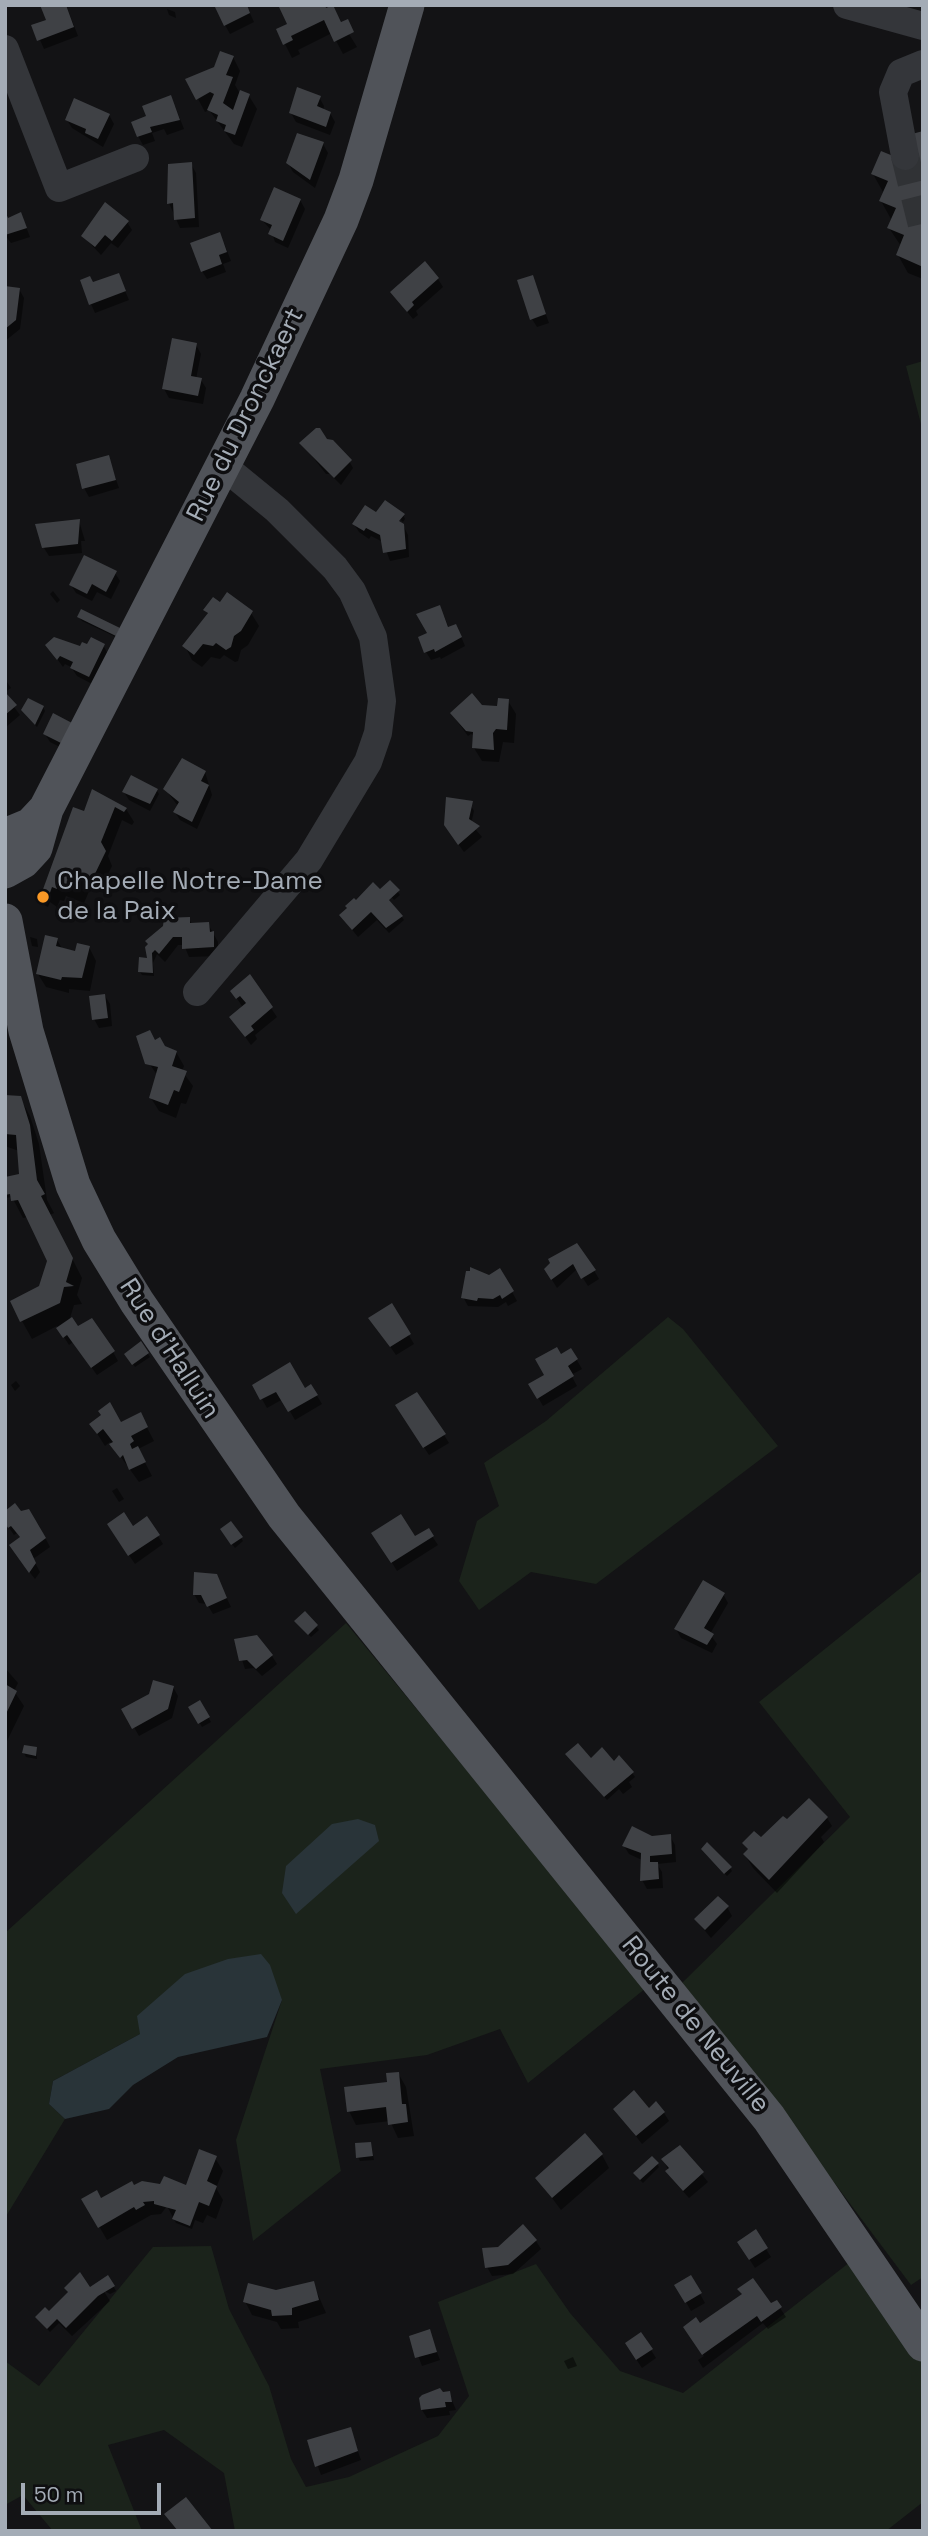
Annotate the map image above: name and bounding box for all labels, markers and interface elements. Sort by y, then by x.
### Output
street label: Rue du Dronckaert [181,303,311,527]
place label: Chapelle Notre-Dame de la Paix [57,866,323,928]
marker: Chapelle Notre-Dame de la Paix [35,889,51,905]
street label: Rue d'Halluin [112,1273,226,1425]
street label: Route de Neuville [614,1931,776,2119]
scale bar [24,2470,164,2514]
text: 50 m [34,2481,84,2508]

